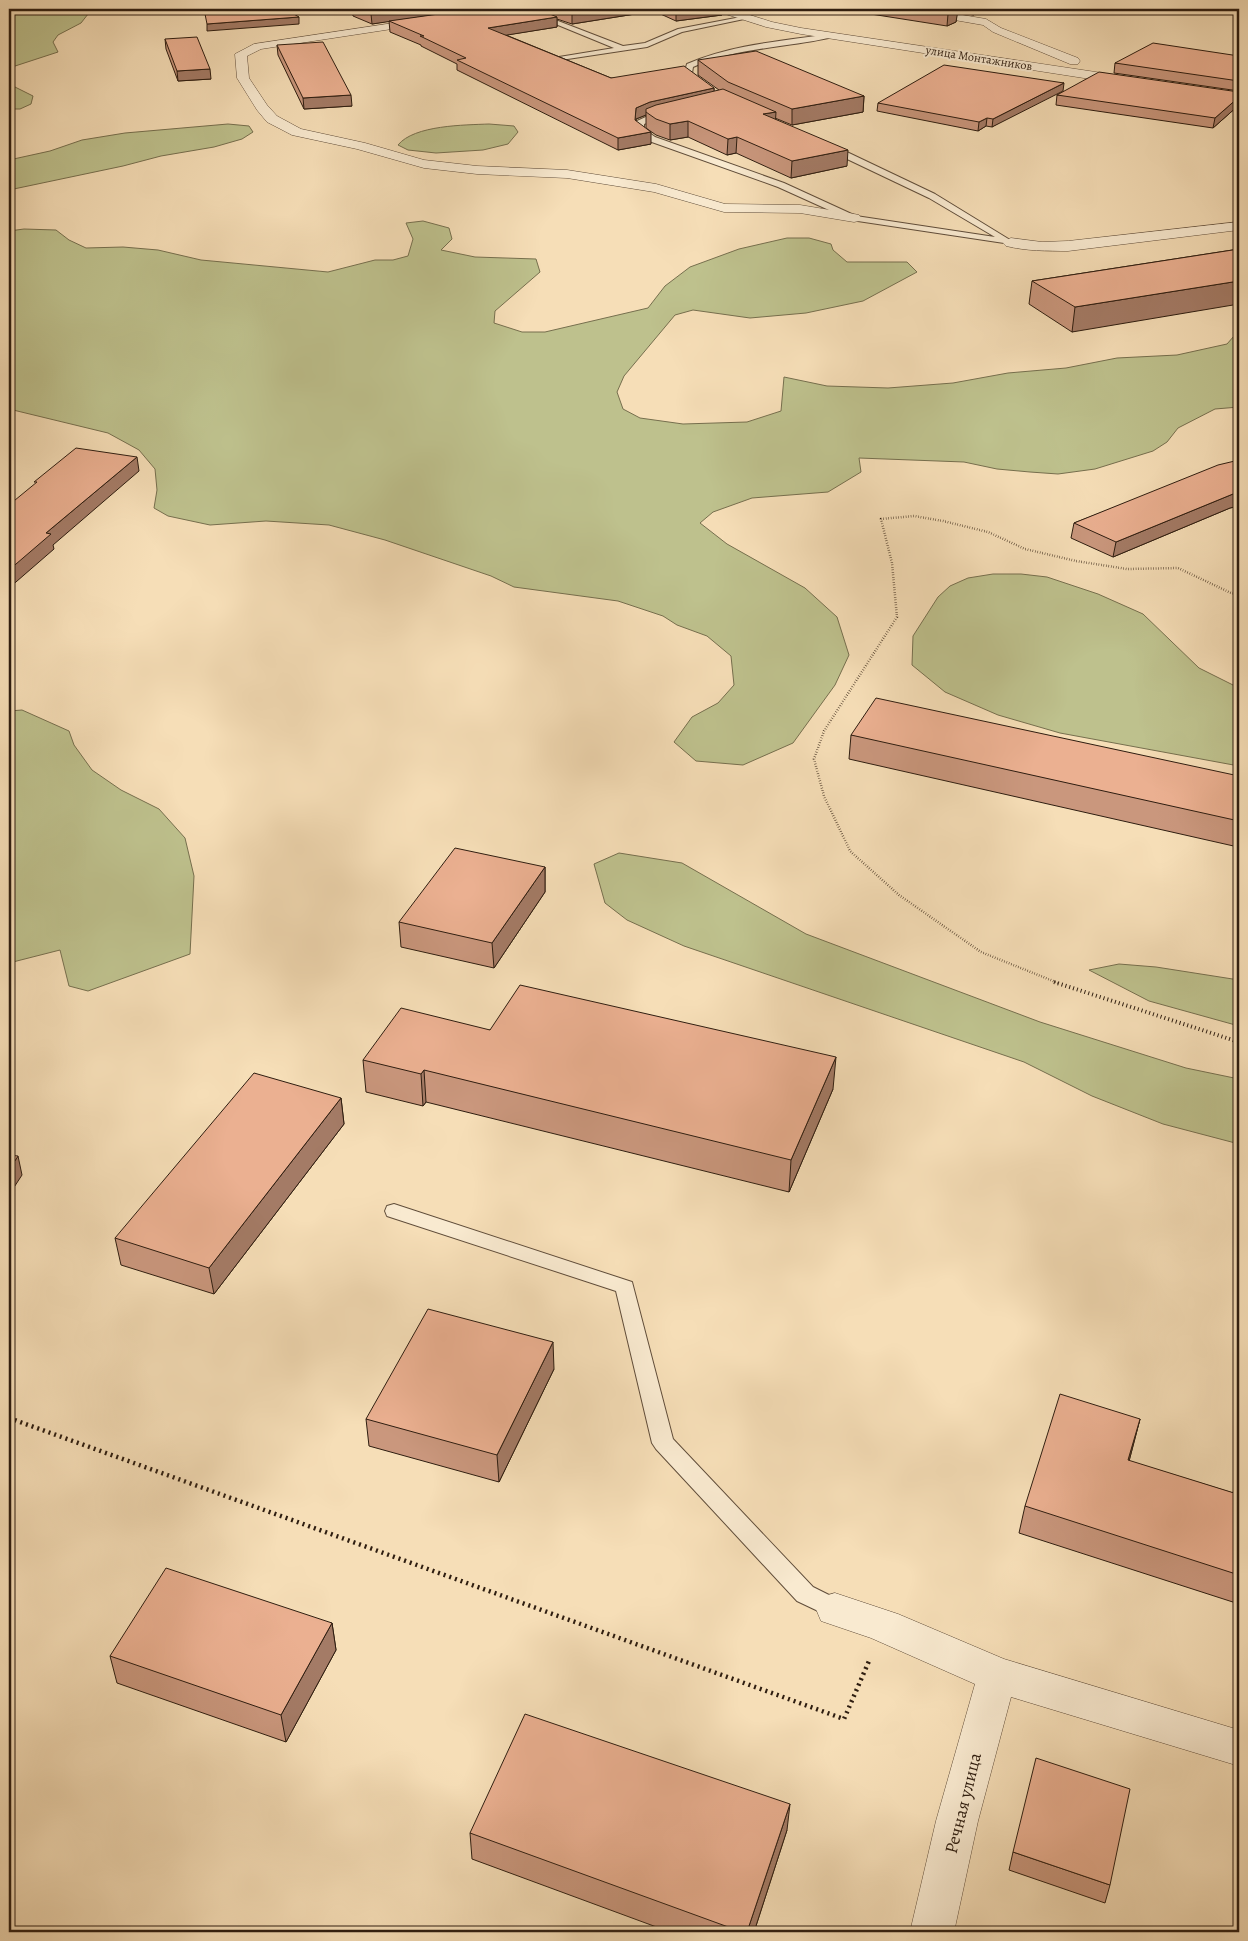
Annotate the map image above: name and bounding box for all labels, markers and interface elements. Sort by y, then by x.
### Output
street label: улица Монтажников [924,42,1034,74]
street label: Речная улица [939,1749,987,1856]

